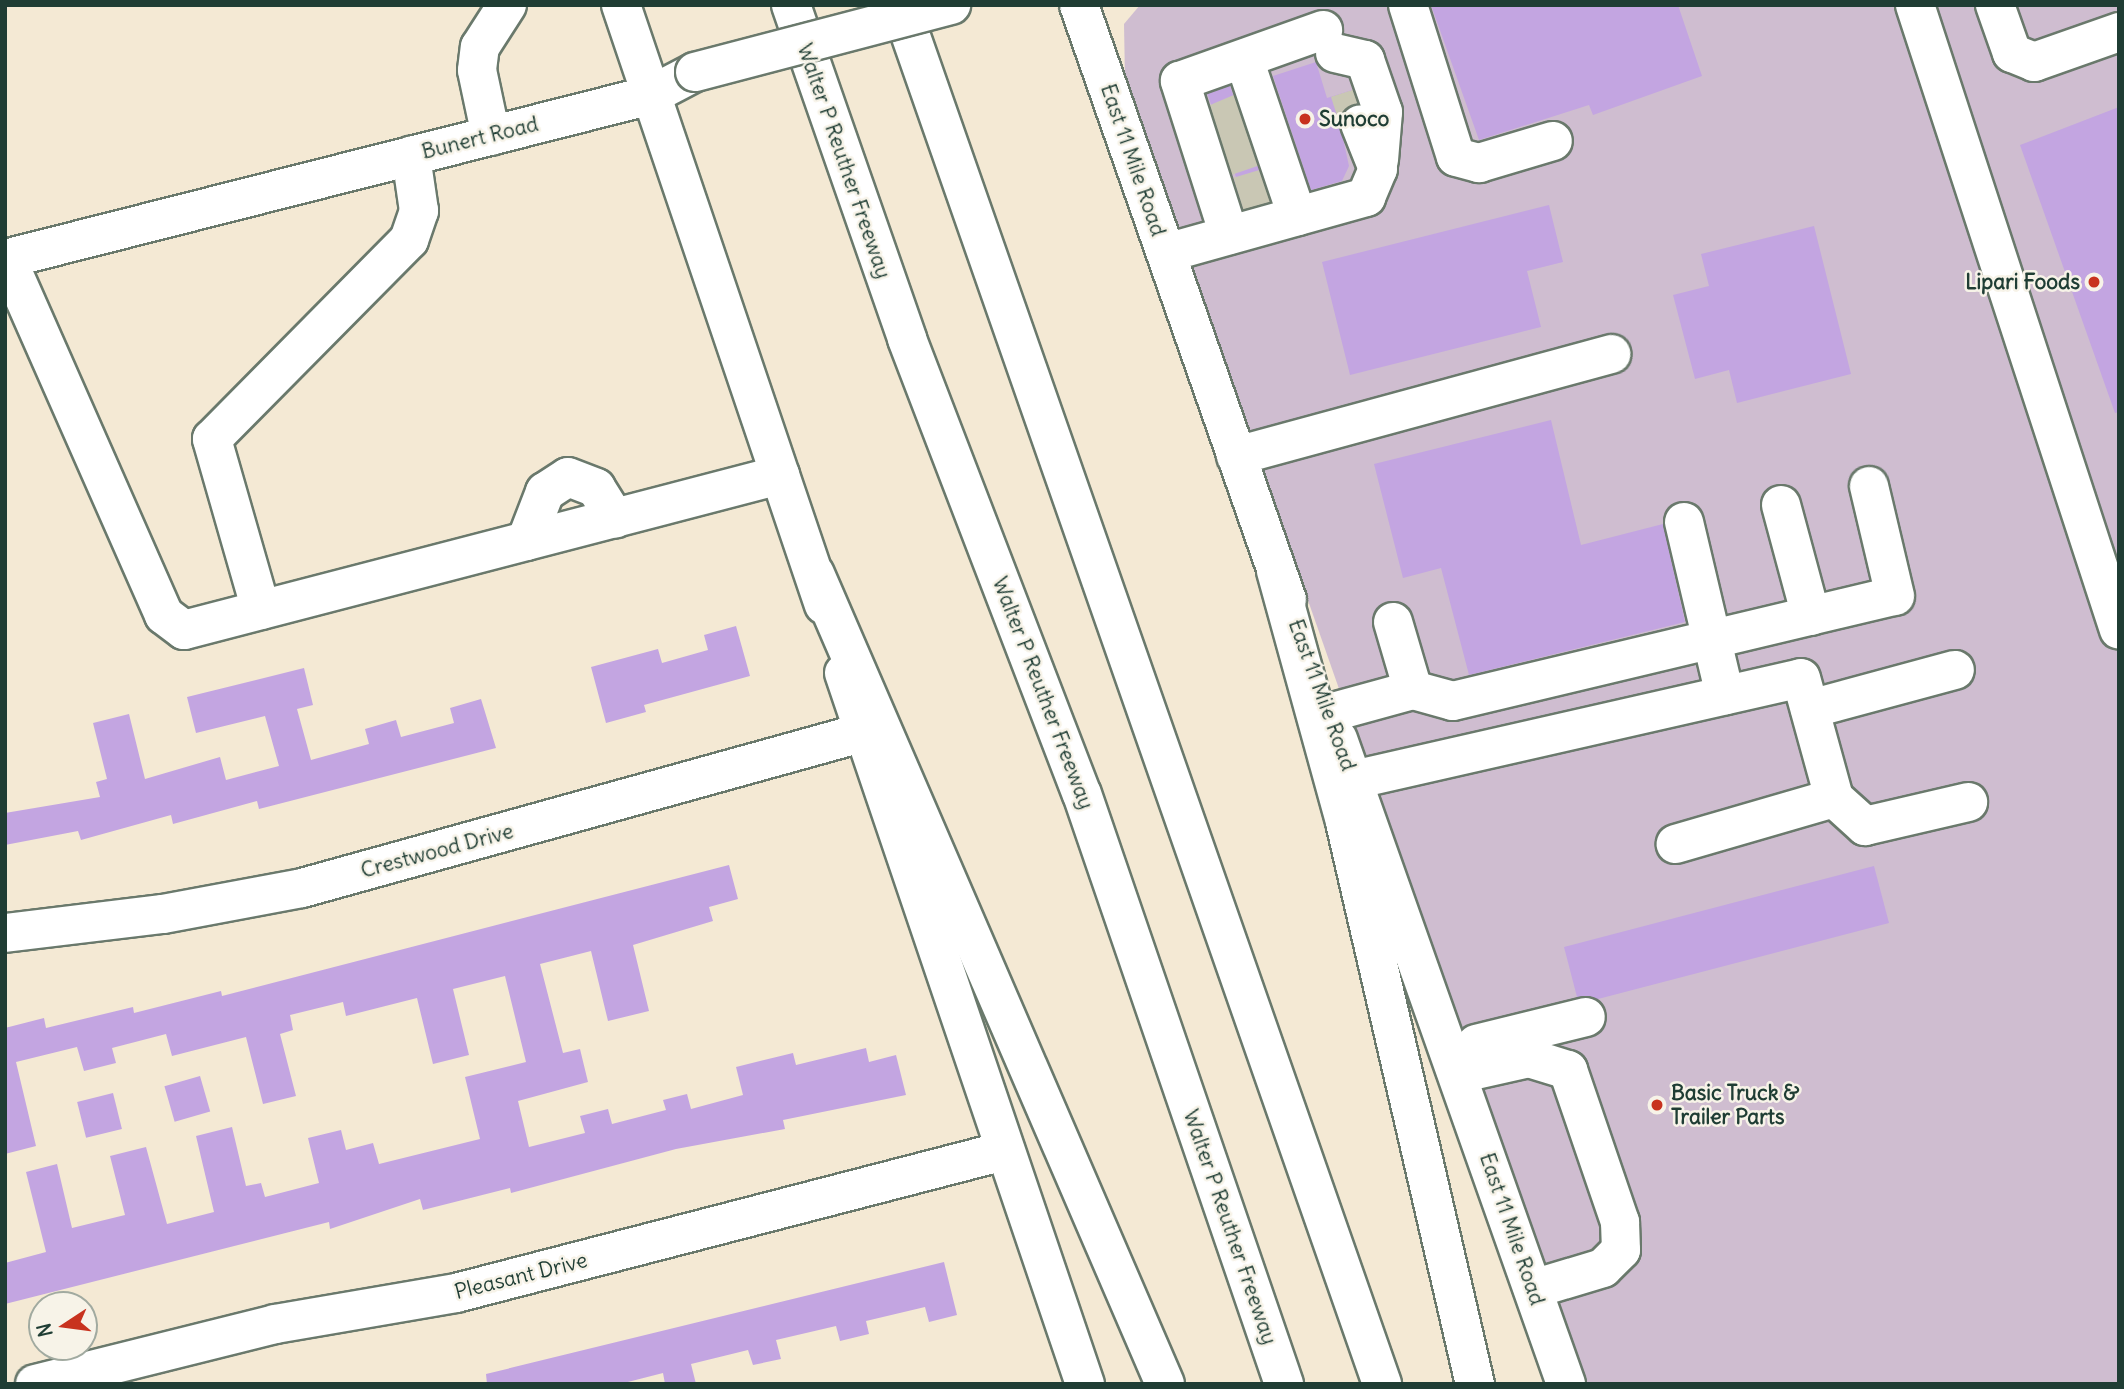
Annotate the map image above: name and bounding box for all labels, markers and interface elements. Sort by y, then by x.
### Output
street label: Walter P Reuther Freeway [792,40,896,282]
street label: East 11 Mile Road [1095,81,1171,239]
place label: Sunoco [1319,106,1389,132]
street label: Bunert Road [419,111,541,165]
marker: Sunoco [1297,111,1313,127]
place label: Lipari Foods [1965,269,2080,295]
marker: Lipari Foods [2086,274,2102,290]
street label: Walter P Reuther Freeway [987,573,1099,813]
street label: East 11 Mile Road [1283,616,1361,774]
street label: Crestwood Drive [358,819,516,883]
place label: Basic Truck & Trailer Parts [1671,1080,1799,1130]
marker: Basic Truck & Trailer Parts [1649,1097,1665,1113]
street label: Walter P Reuther Freeway [1178,1106,1282,1348]
street label: East 11 Mile Road [1474,1150,1550,1308]
street label: Pleasant Drive [452,1247,590,1305]
north arrow [28,1291,98,1361]
text: N [31,1321,58,1339]

